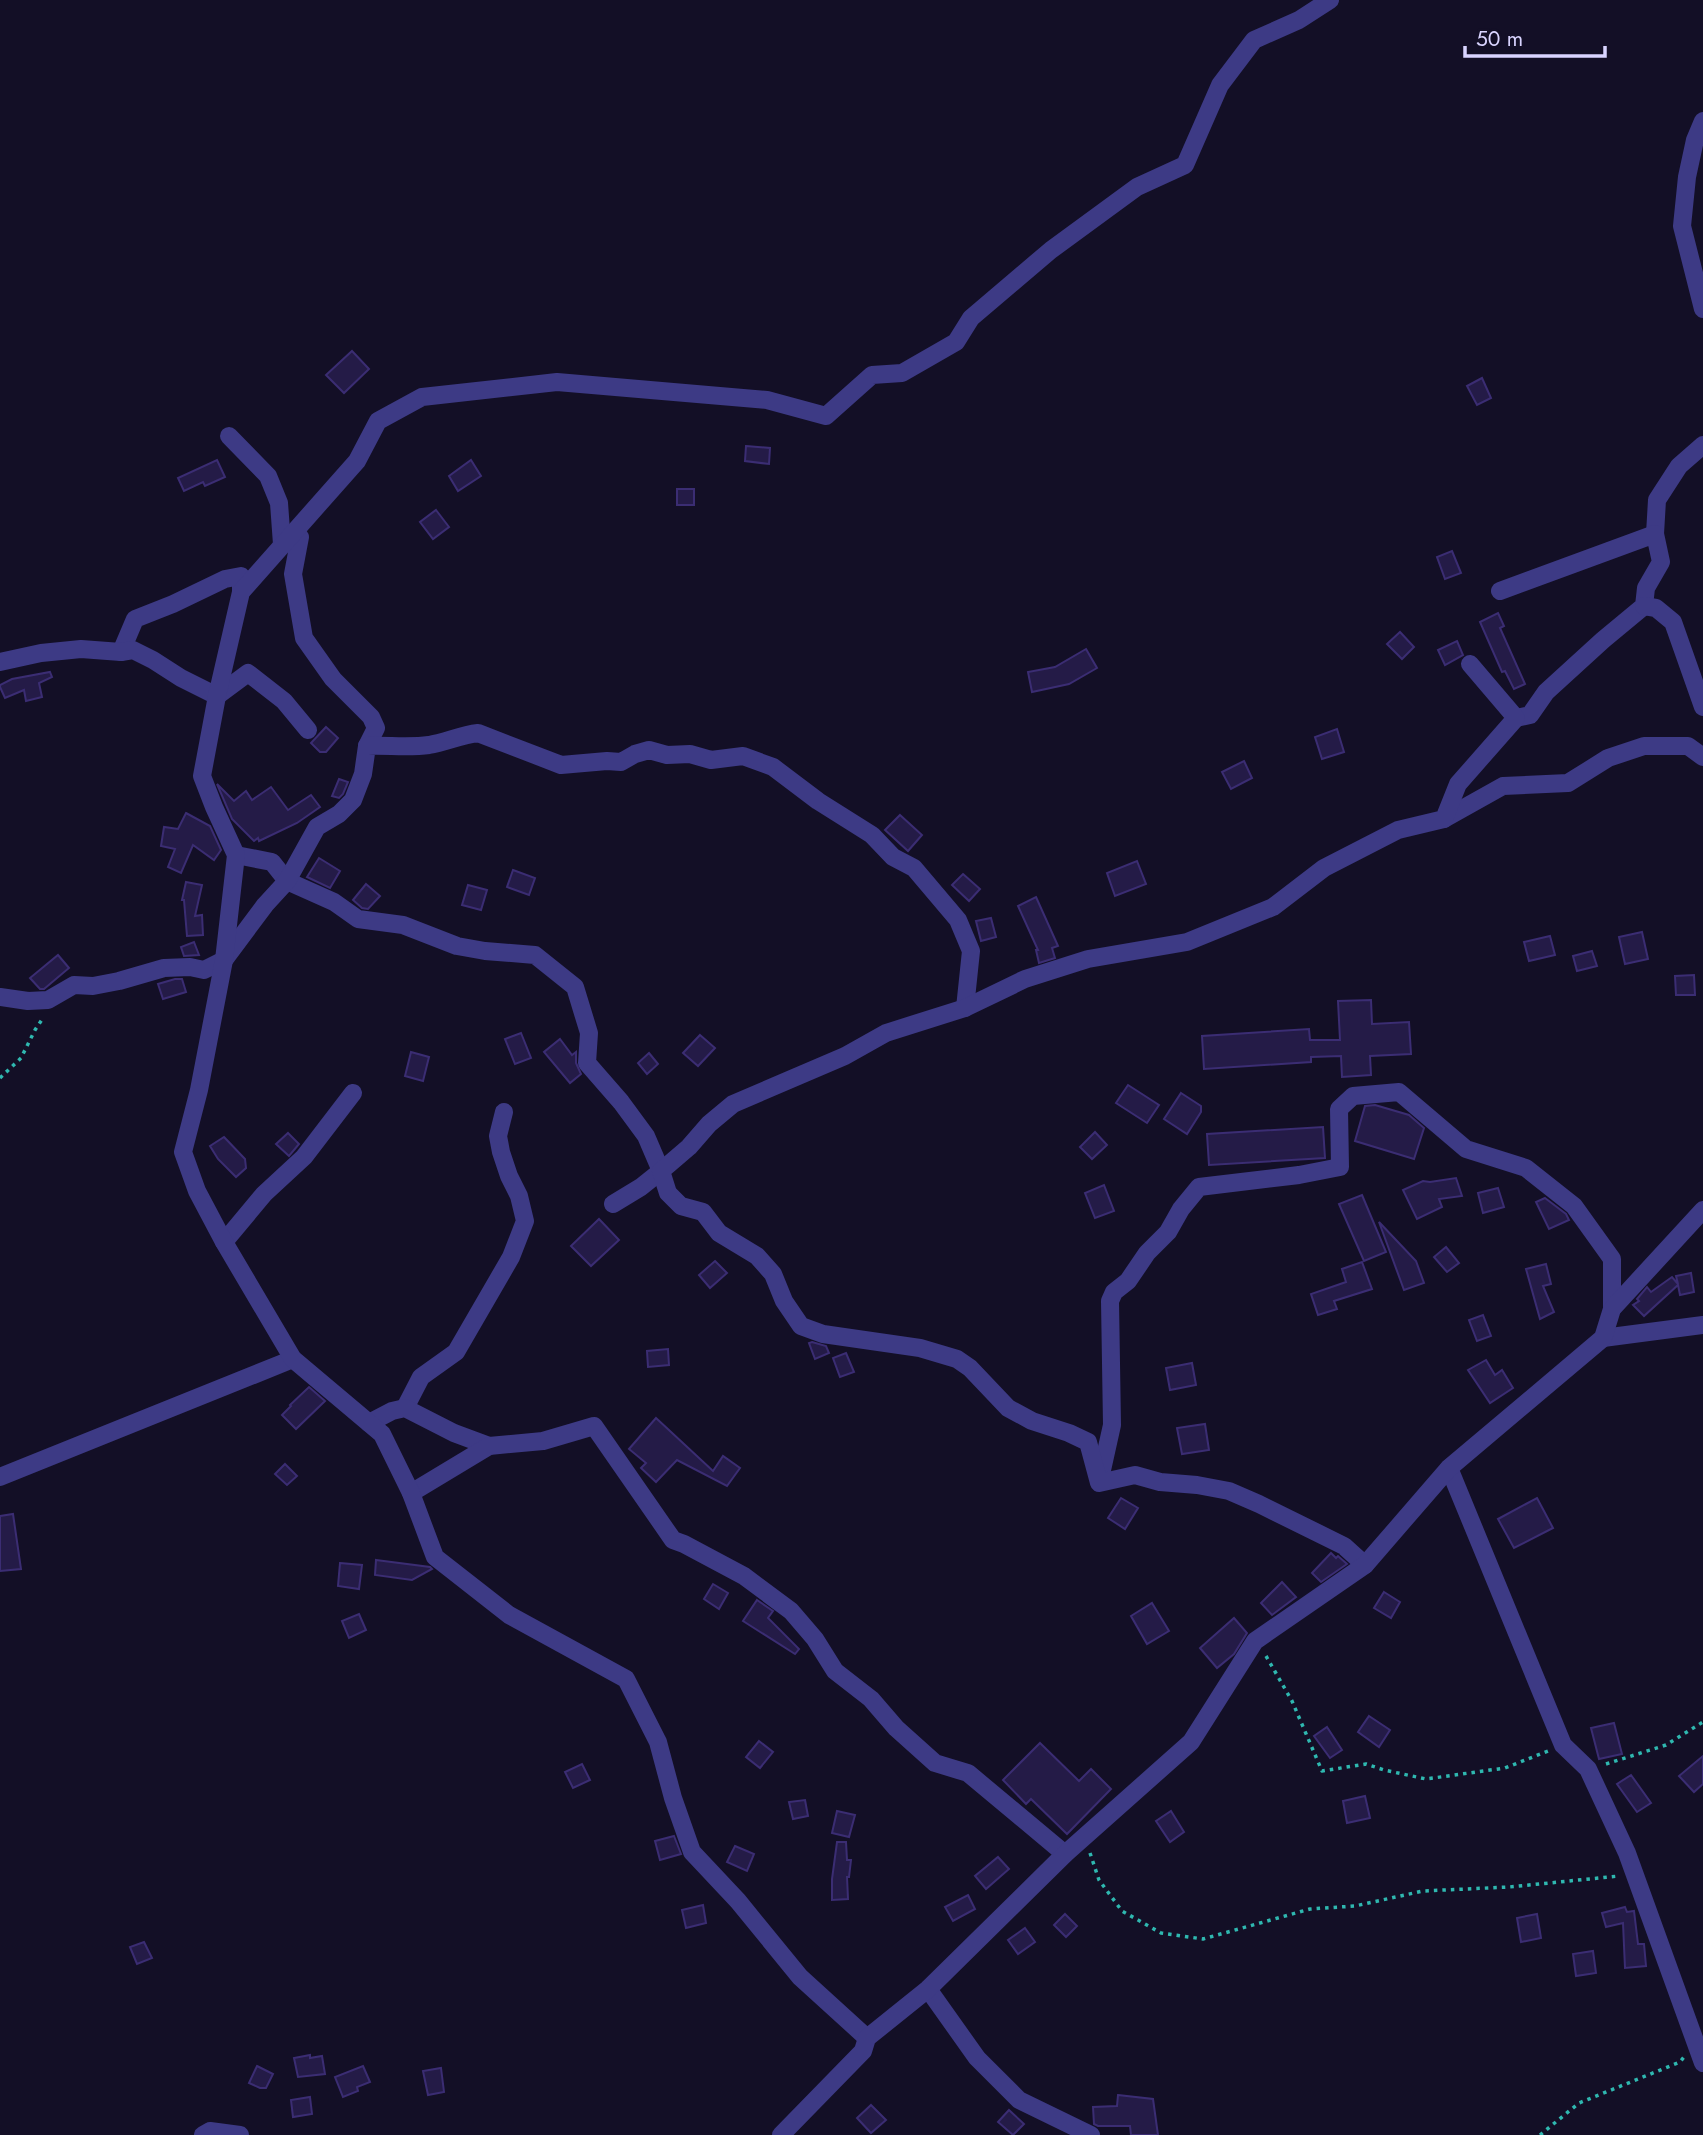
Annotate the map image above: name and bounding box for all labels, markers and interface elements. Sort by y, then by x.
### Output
scale bar [1465,14,1605,58]
text: 50 m [1476,24,1523,54]

